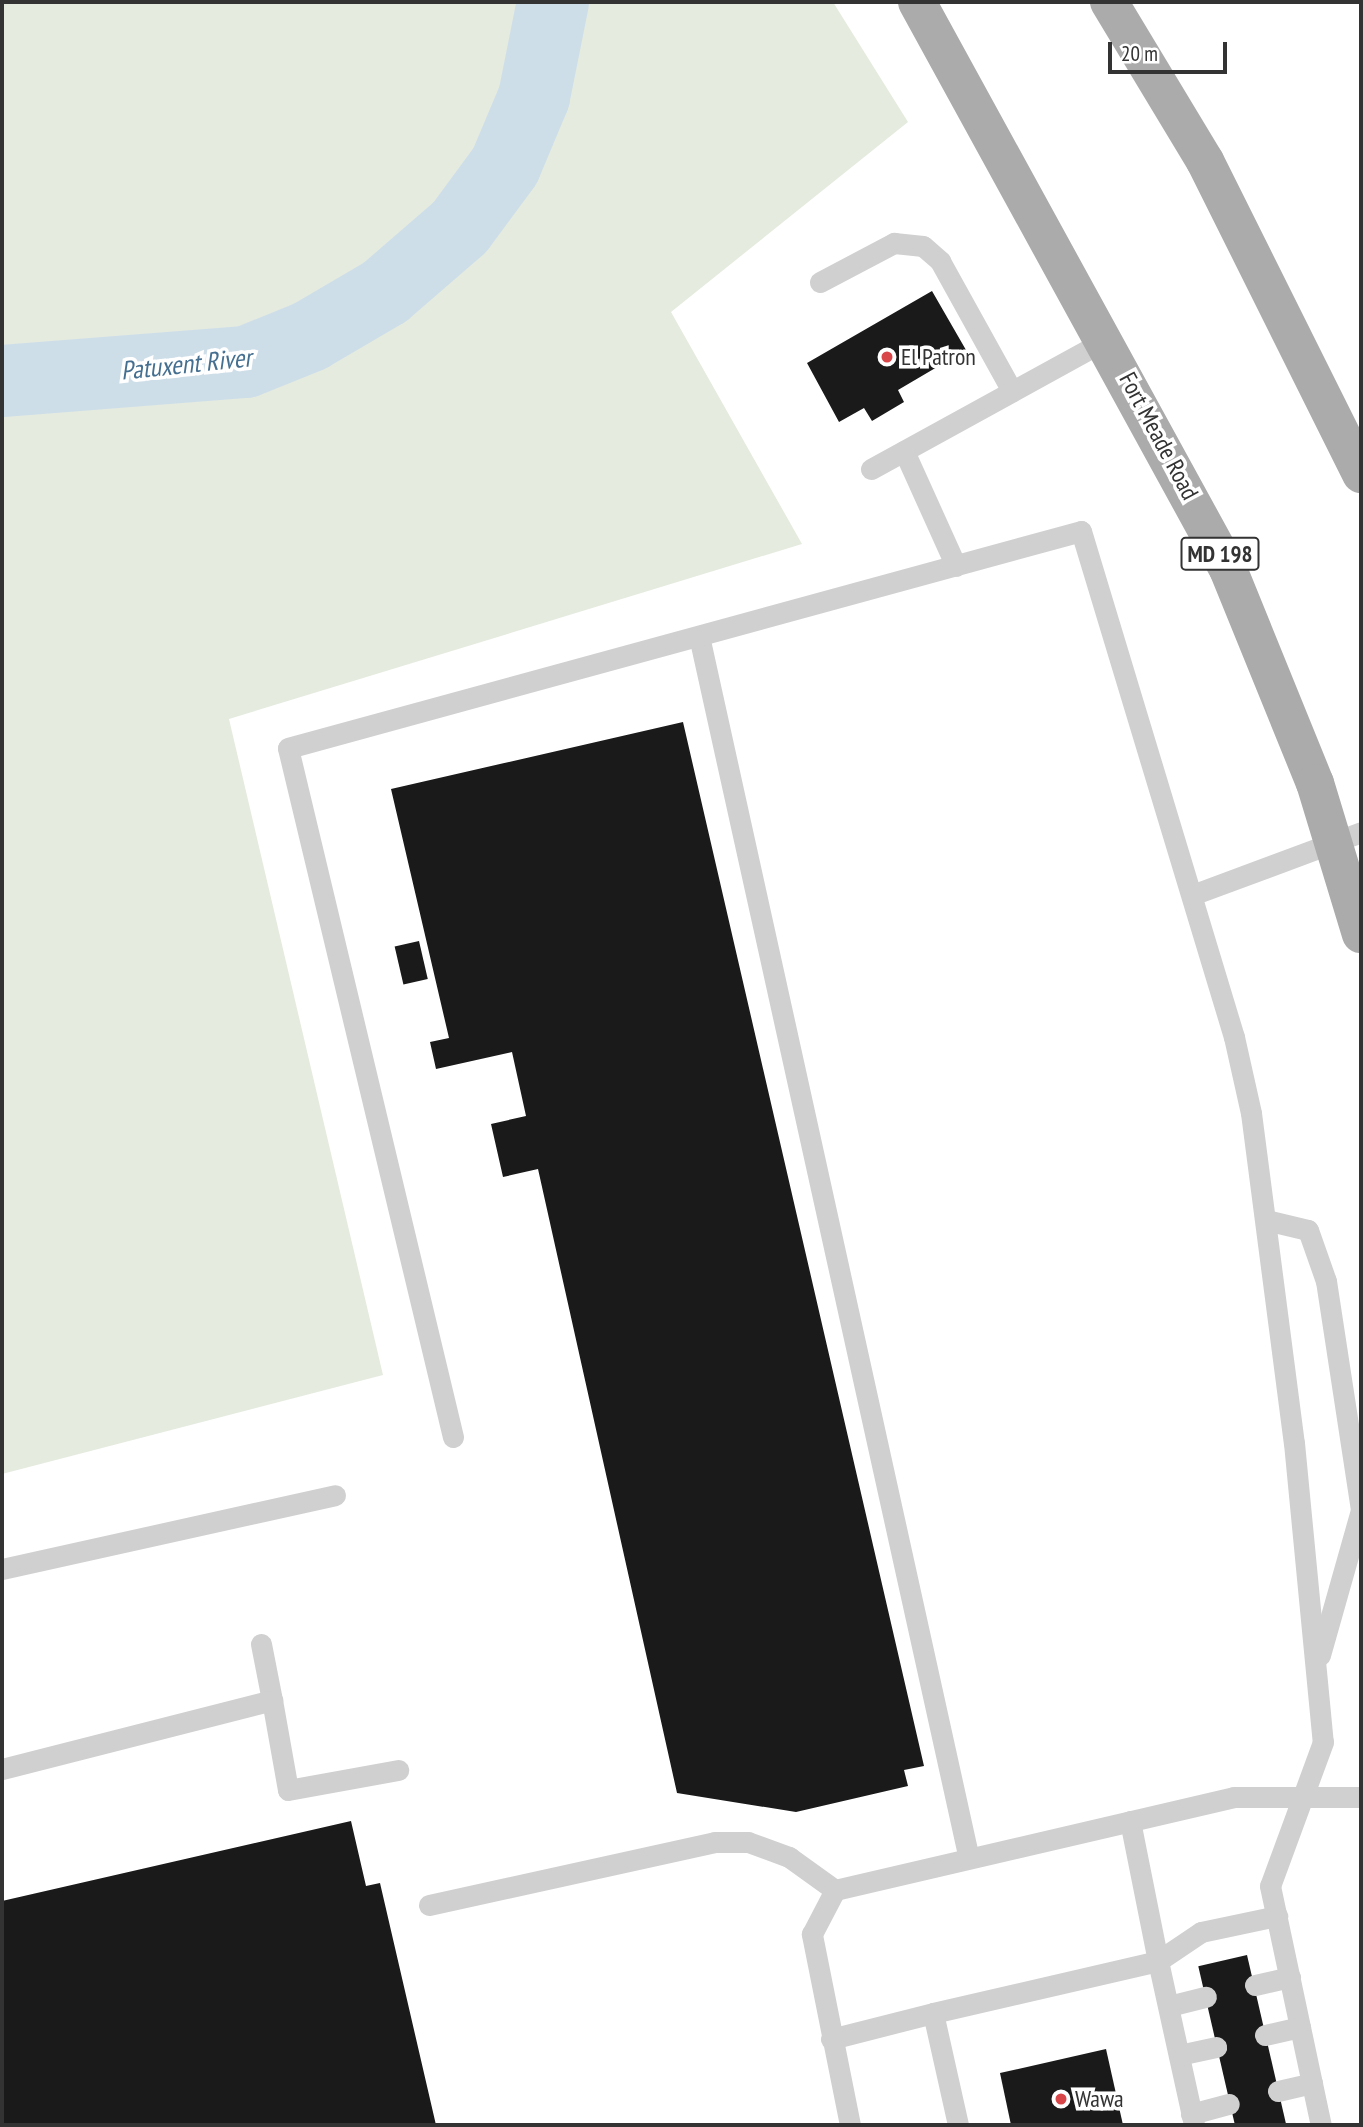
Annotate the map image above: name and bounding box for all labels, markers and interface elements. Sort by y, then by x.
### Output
scale bar [1111,28,1230,72]
text: 20 m [1121,40,1158,67]
water label: Patuxent River [119,342,253,386]
place label: El Patron [901,343,976,371]
marker: El Patron [879,349,895,365]
street label: Fort Meade Road [1113,367,1205,505]
road number: MD 198 [1180,534,1260,574]
place label: Wawa [1075,2085,1124,2113]
marker: Wawa [1053,2091,1069,2107]

